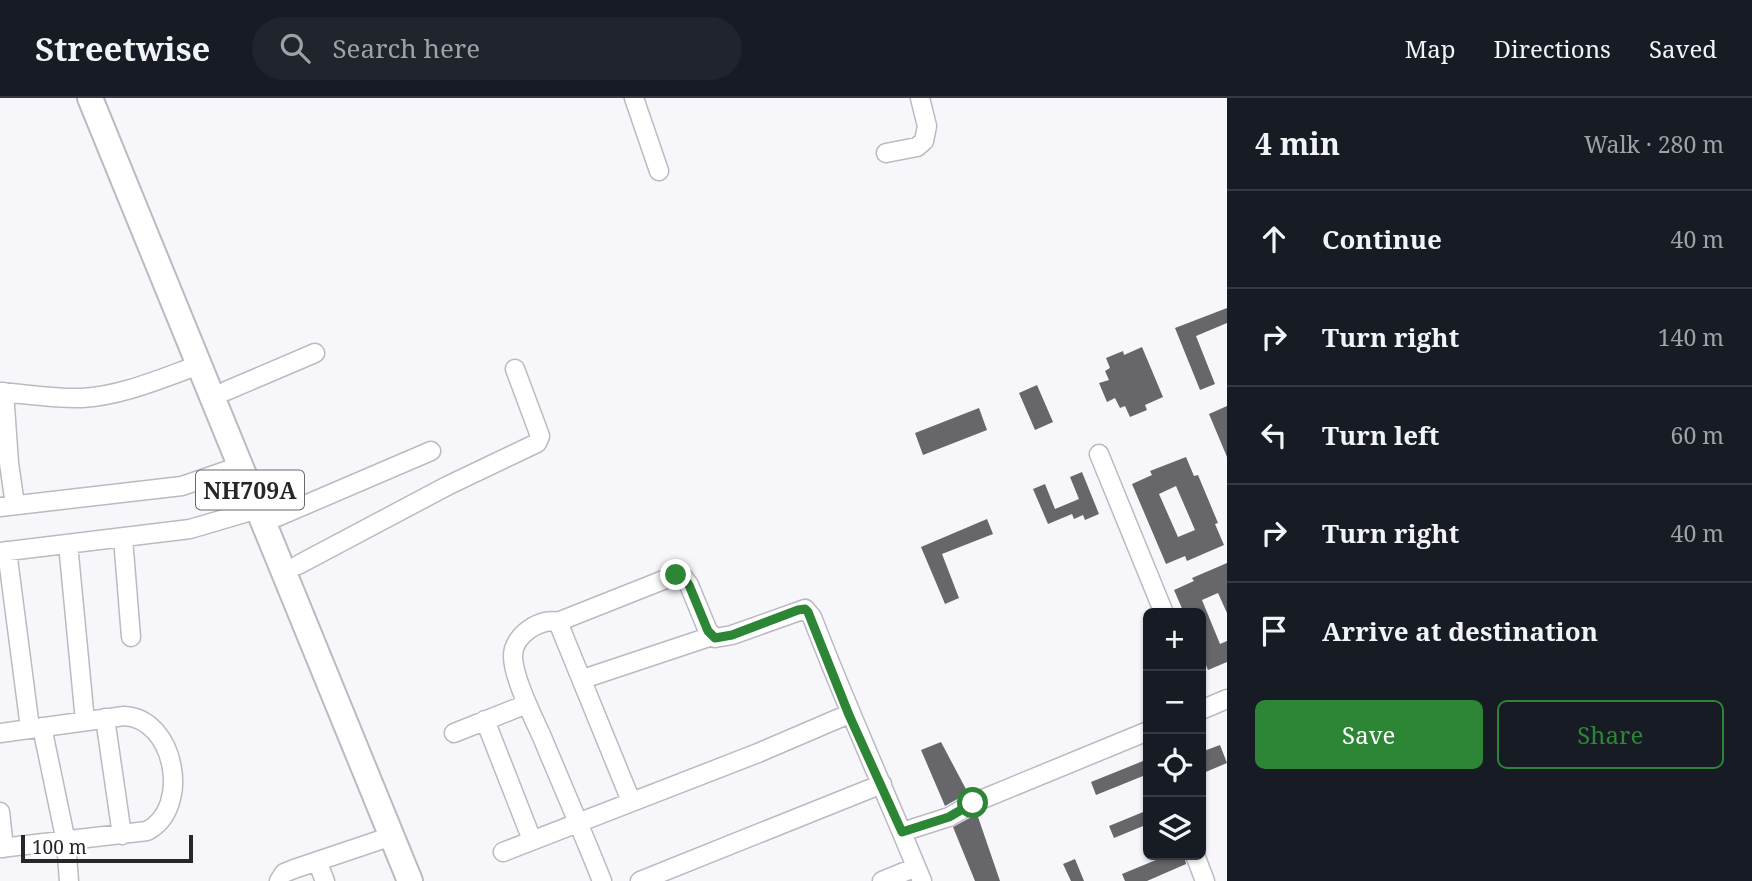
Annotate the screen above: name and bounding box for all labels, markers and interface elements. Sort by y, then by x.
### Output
search box [252,17,742,80]
text: Streetwise [35,26,210,71]
icon: search [276,29,314,67]
text: Search here [332,30,480,66]
text: Map [1405,32,1456,65]
text: Directions [1494,32,1611,65]
text: Saved [1649,32,1717,65]
text: 4 min [1255,123,1340,164]
text: Walk · 280 m [1584,128,1724,160]
icon: ahead [1255,220,1293,258]
text: Continue [1322,221,1442,257]
text: 40 m [1671,223,1724,255]
icon: right [1255,318,1293,356]
text: Turn right [1322,319,1459,355]
text: 140 m [1658,321,1724,353]
icon: left [1255,416,1293,454]
text: Turn left [1322,417,1439,453]
text: 60 m [1671,419,1724,451]
road number: NH709A [196,470,304,510]
icon: right [1255,514,1293,552]
text: Turn right [1322,515,1459,551]
text: 40 m [1671,517,1724,549]
route end [660,559,691,590]
map controls [1143,608,1206,860]
button: + [1143,608,1206,671]
icon: arrive [1255,612,1293,650]
text: Arrive at destination [1322,613,1598,649]
button: − [1143,671,1206,734]
button: Save [1255,700,1483,769]
button: Share [1497,700,1724,769]
button: locate [1143,734,1206,797]
route start [957,787,988,818]
button: layers [1143,797,1206,860]
scale bar [21,832,192,864]
text: 100 m [32,834,87,860]

